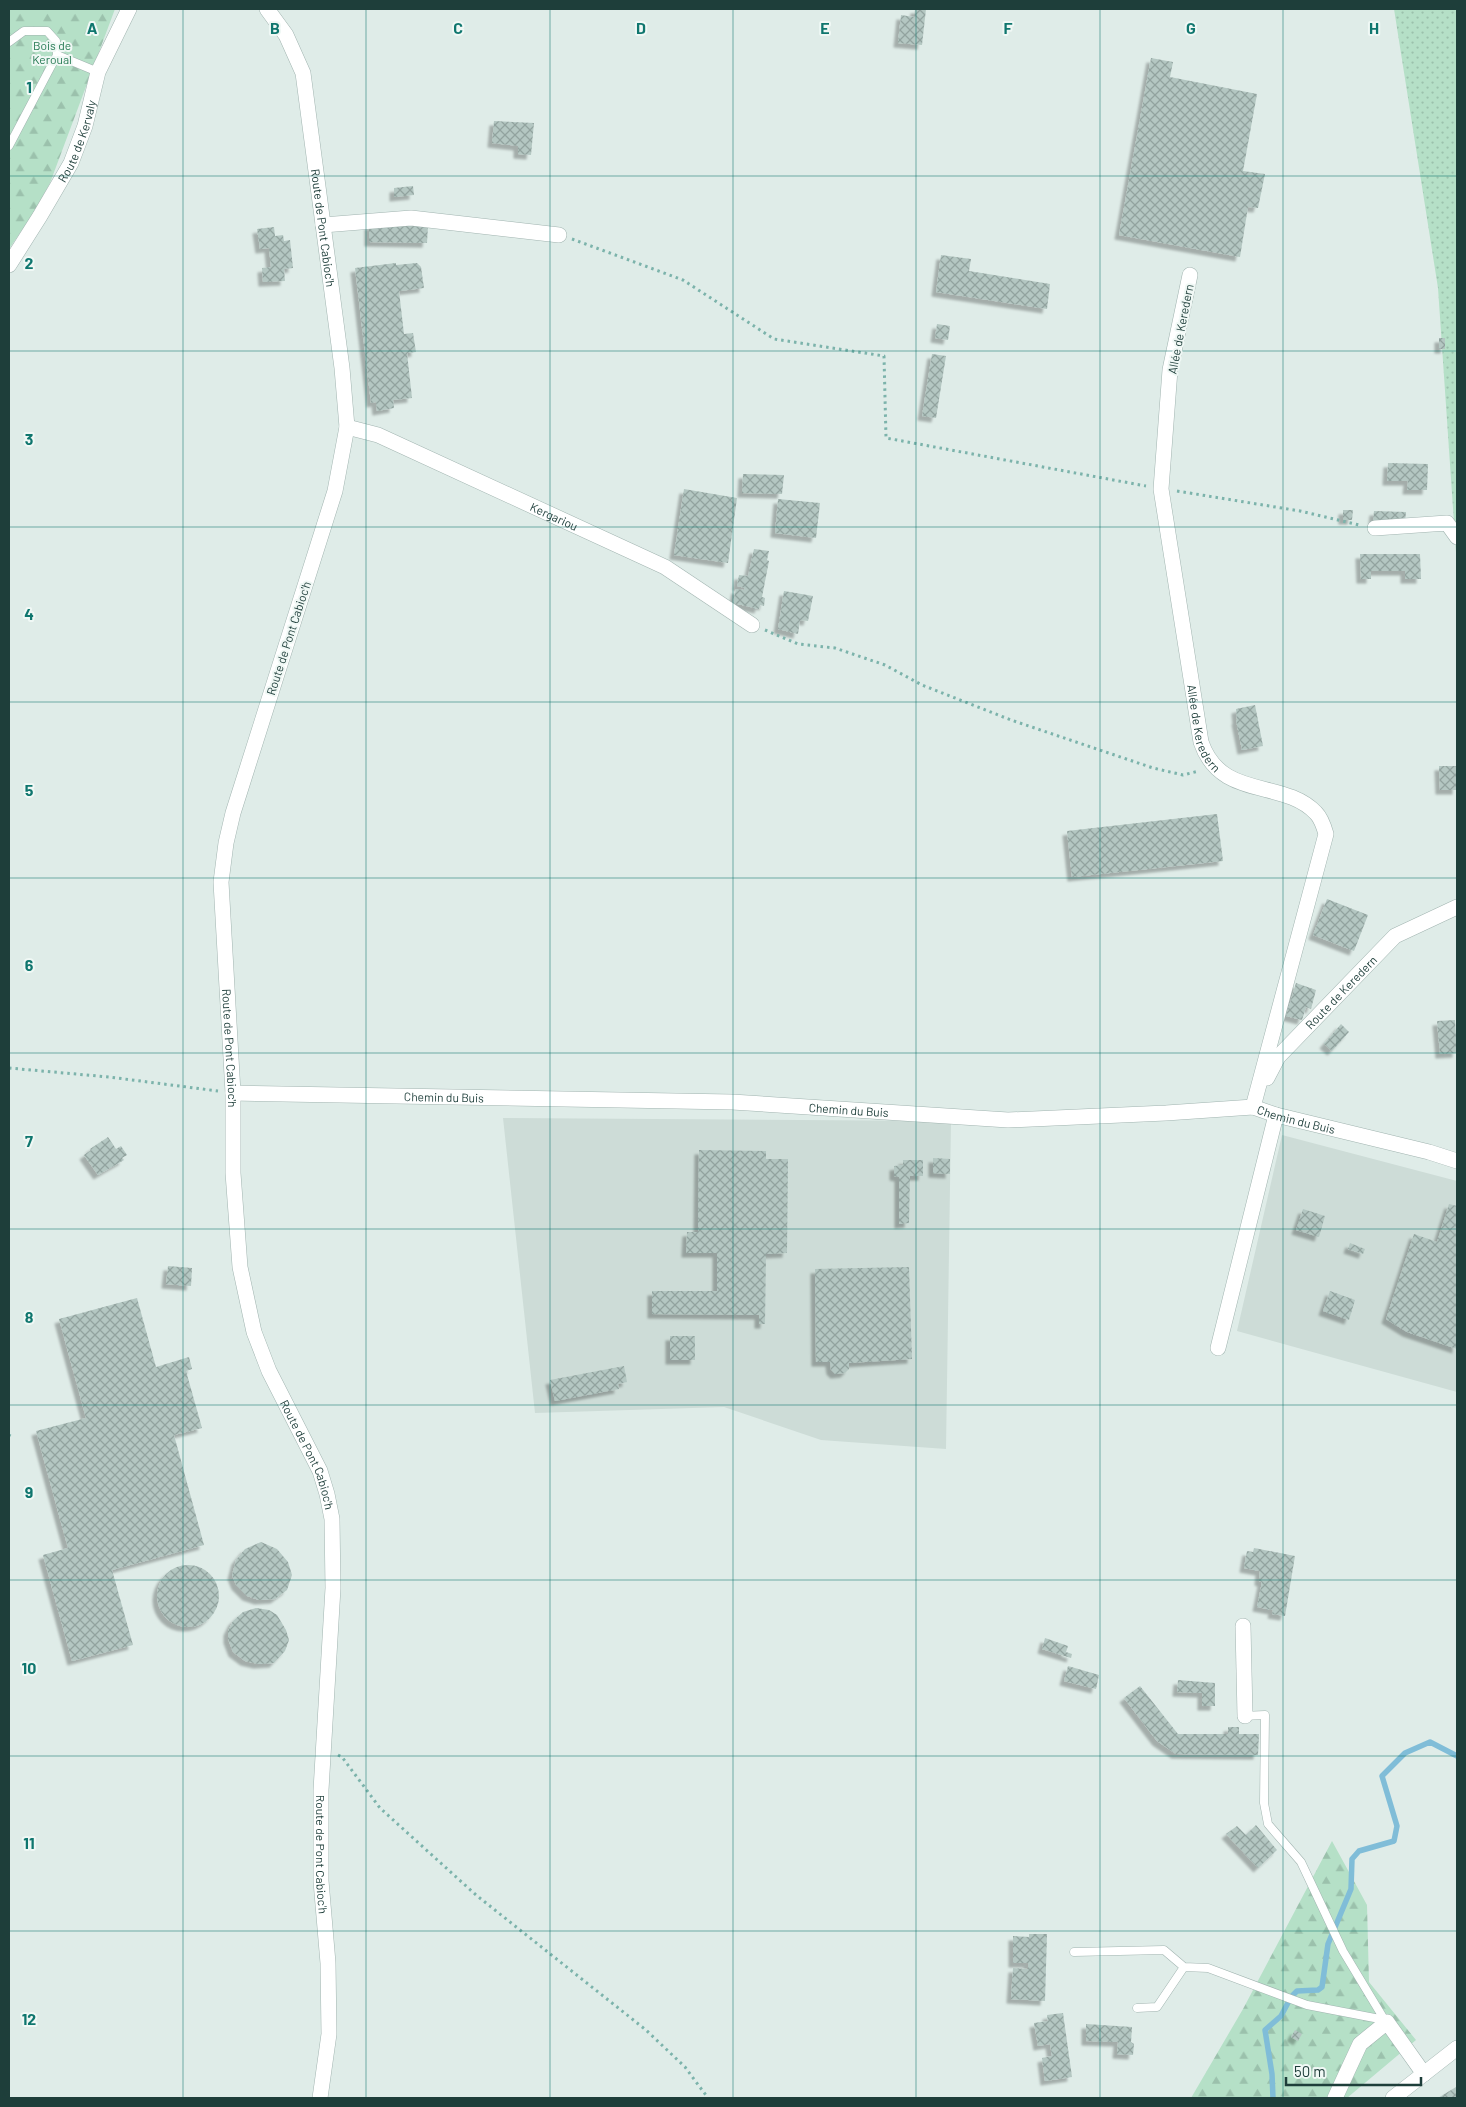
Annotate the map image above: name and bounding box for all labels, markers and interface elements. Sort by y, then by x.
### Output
text: A [87,18,98,37]
text: B [270,18,280,37]
text: C [453,18,463,37]
text: D [636,18,646,37]
text: E [820,18,830,37]
text: F [1004,18,1013,37]
text: G [1186,18,1196,37]
text: H [1369,18,1379,37]
park label: Bois de Keroual [32,38,72,66]
text: 1 [26,77,32,96]
street label: Route de Kervaly [54,98,98,185]
street label: Route de Pont Cabioc'h [309,168,338,288]
text: 2 [25,253,34,272]
street label: Allée de Keredern [1164,283,1196,375]
text: 3 [25,429,33,448]
street label: Kergariou [528,499,580,533]
street label: Route de Pont Cabioc'h [263,579,313,697]
text: 4 [24,604,34,623]
street label: Allée de Keredern [1185,683,1223,775]
text: 5 [25,780,34,799]
street label: Route de Keredern [1302,952,1379,1032]
text: 6 [25,955,34,974]
street label: Route de Pont Cabioc'h [220,988,240,1108]
street label: Chemin du Buis [404,1089,484,1105]
street label: Chemin du Buis [808,1100,889,1119]
street label: Chemin du Buis [1255,1102,1337,1136]
text: 7 [25,1131,33,1150]
text: 8 [25,1307,34,1326]
street label: Route de Pont Cabioc'h [278,1397,337,1511]
text: 9 [25,1482,33,1501]
text: 10 [22,1658,36,1677]
street label: Route de Pont Cabioc'h [314,1795,331,1914]
text: 11 [23,1833,35,1852]
text: 12 [22,2009,36,2028]
scale bar [1286,2054,1421,2086]
text: 50 m [1294,2062,1326,2080]

